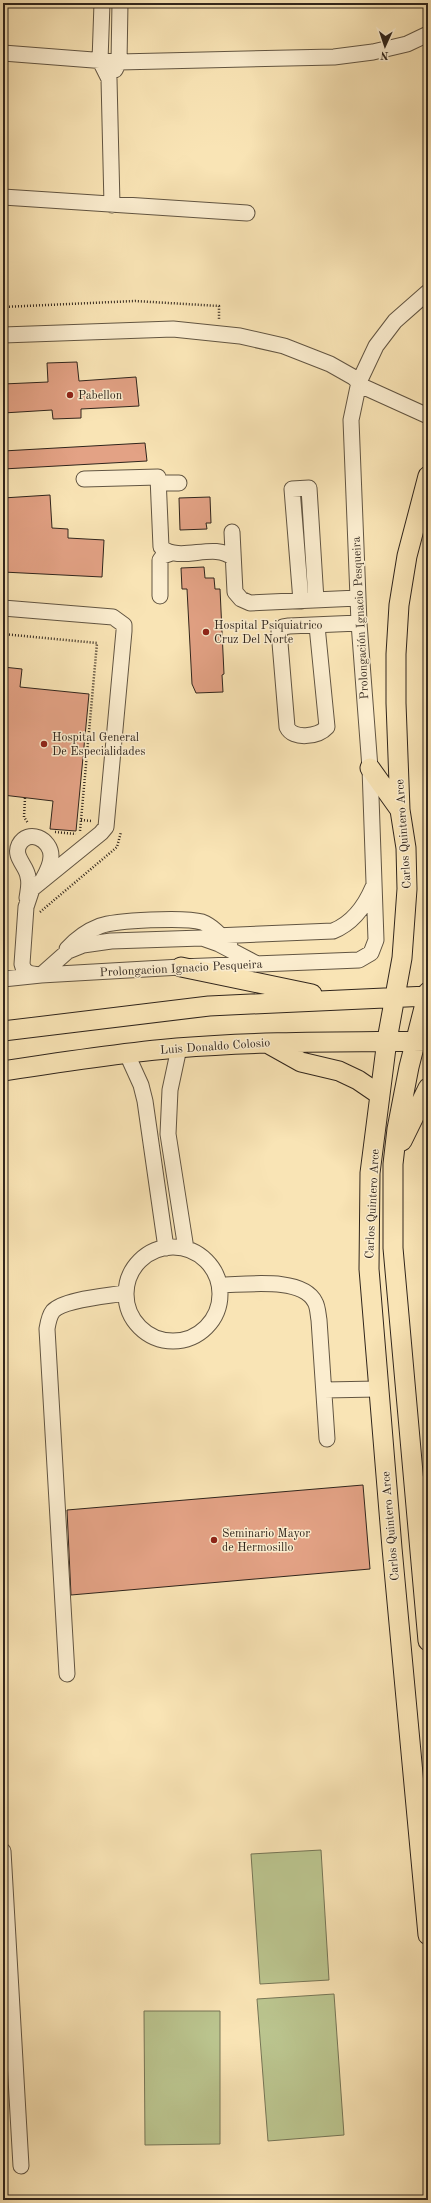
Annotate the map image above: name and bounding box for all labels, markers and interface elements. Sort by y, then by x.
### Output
north arrow [365,26,405,66]
text: N [379,49,389,60]
marker: Pabellon [65,390,75,400]
place label: Pabellon [78,390,123,402]
street label: Prolongación Ignacio Pesqueira [351,536,371,700]
place label: Hospital Psiquiatrico Cruz Del Norte [214,620,323,646]
marker: Hospital Psiquiatrico Cruz Del Norte [201,627,211,637]
place label: Hospital General De Especialidades [52,732,146,758]
marker: Hospital General De Especialidades [39,739,49,749]
street label: Carlos Quintero Arce [394,778,414,889]
street label: Prolongacion Ignacio Pesqueira [99,959,263,979]
street label: Luis Donaldo Colosio [160,1037,271,1057]
street label: Carlos Quintero Arce [364,1148,382,1259]
street label: Carlos Quintero Arce [380,1470,402,1581]
place label: Seminario Mayor de Hermosillo [222,1528,310,1554]
marker: Seminario Mayor de Hermosillo [209,1535,219,1545]

